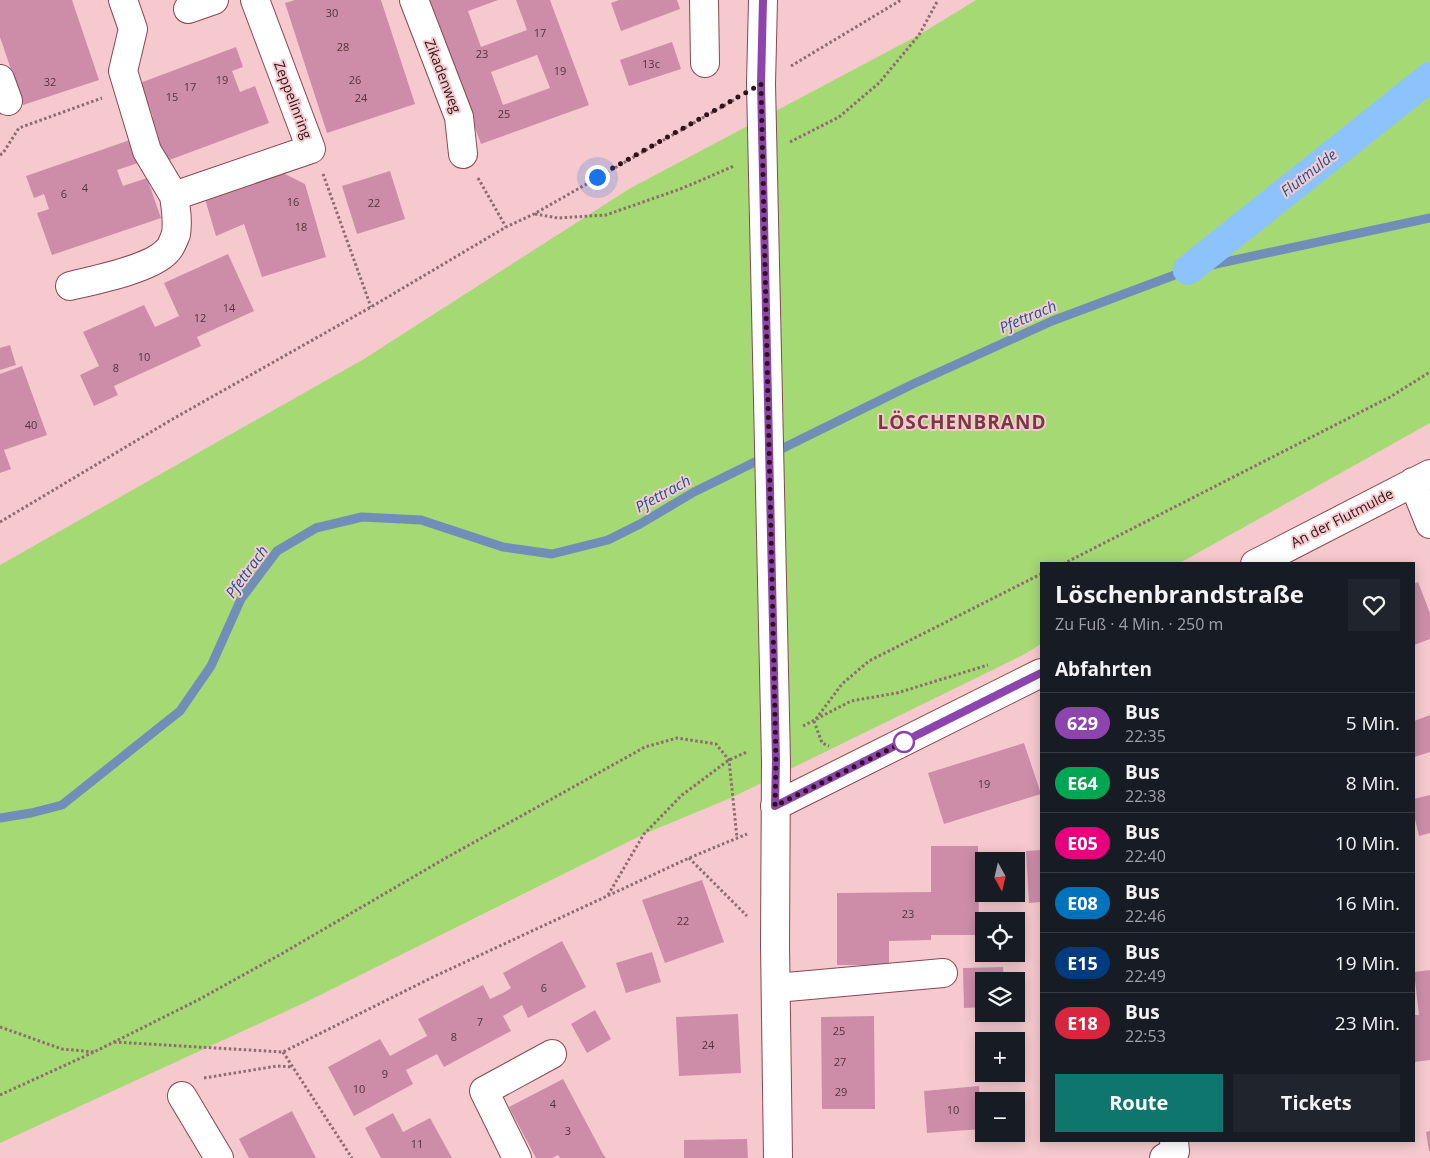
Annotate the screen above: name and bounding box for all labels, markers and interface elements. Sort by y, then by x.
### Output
house number: 30 [326,5,338,20]
house number: 17 [534,25,546,40]
street label: Zikadenweg [421,36,466,116]
house number: 28 [337,39,349,54]
house number: 23 [476,46,488,61]
house number: 13c [642,56,660,71]
street label: Zeppelinring [270,58,317,142]
house number: 19 [554,63,566,78]
house number: 19 [216,72,228,87]
house number: 26 [349,72,361,87]
house number: 32 [44,74,56,89]
house number: 17 [184,79,196,94]
house number: 15 [166,89,178,104]
house number: 24 [355,90,368,105]
house number: 25 [498,106,510,121]
water label: Flutmulde [1276,144,1341,200]
your location [585,165,610,190]
house number: 4 [82,180,89,195]
house number: 6 [61,186,67,201]
house number: 16 [287,194,299,209]
house number: 22 [368,195,380,210]
house number: 18 [295,219,307,234]
water label: Pfettrach [996,295,1059,337]
house number: 14 [223,300,236,315]
house number: 12 [194,310,206,325]
house number: 10 [138,349,150,364]
house number: 8 [113,360,119,375]
district label: LÖSCHENBRAND [878,409,1046,435]
house number: 40 [25,417,37,432]
water label: Pfettrach [631,470,694,517]
street label: An der Flutmulde [1287,483,1396,552]
water label: Pfettrach [220,541,272,602]
text: Löschenbrandstraße [1055,577,1304,610]
button: heart [1348,579,1400,631]
text: Zu Fuß · 4 Min. · 250 m [1055,613,1223,635]
text: Abfahrten [1055,656,1152,682]
text: Bus [1125,699,1160,725]
text: 5 Min. [1346,710,1400,736]
text: 629 [1067,711,1098,735]
text: 22:35 [1125,725,1166,747]
unlabelled marker [893,731,915,753]
text: Bus [1125,759,1160,785]
text: 8 Min. [1346,770,1400,796]
text: E64 [1067,771,1098,795]
house number: 19 [978,776,990,791]
text: 22:38 [1125,785,1166,807]
text: Bus [1125,819,1160,845]
text: 10 Min. [1335,830,1400,856]
text: E05 [1067,831,1098,855]
text: 22:40 [1125,845,1166,867]
north arrow [975,852,1025,902]
map controls [975,852,1025,1142]
text: Bus [1125,879,1160,905]
text: 16 Min. [1335,890,1400,916]
text: E08 [1067,891,1098,915]
text: 22:46 [1125,905,1166,927]
house number: 23 [902,906,914,921]
button: locate [975,912,1025,962]
house number: 22 [677,913,689,928]
text: Bus [1125,939,1160,965]
text: 19 Min. [1335,950,1400,976]
text: E15 [1067,951,1098,975]
text: 22:49 [1125,965,1166,987]
button: layers [975,972,1025,1022]
house number: 6 [541,980,547,995]
text: Bus [1125,999,1160,1025]
text: 23 Min. [1335,1010,1400,1036]
text: E18 [1067,1011,1098,1035]
house number: 7 [477,1014,483,1029]
house number: 25 [833,1023,845,1038]
text: 22:53 [1125,1025,1166,1047]
house number: 8 [451,1029,457,1044]
button: + [975,1032,1025,1082]
house number: 24 [702,1037,715,1052]
house number: 27 [834,1054,846,1069]
house number: 9 [382,1066,388,1081]
button: Route [1055,1074,1223,1132]
button: Tickets [1233,1074,1400,1132]
house number: 10 [353,1081,365,1096]
house number: 29 [835,1084,847,1099]
button: − [975,1092,1025,1142]
house number: 4 [550,1096,557,1111]
house number: 10 [947,1102,959,1117]
house number: 3 [565,1123,571,1138]
house number: 11 [411,1136,423,1151]

